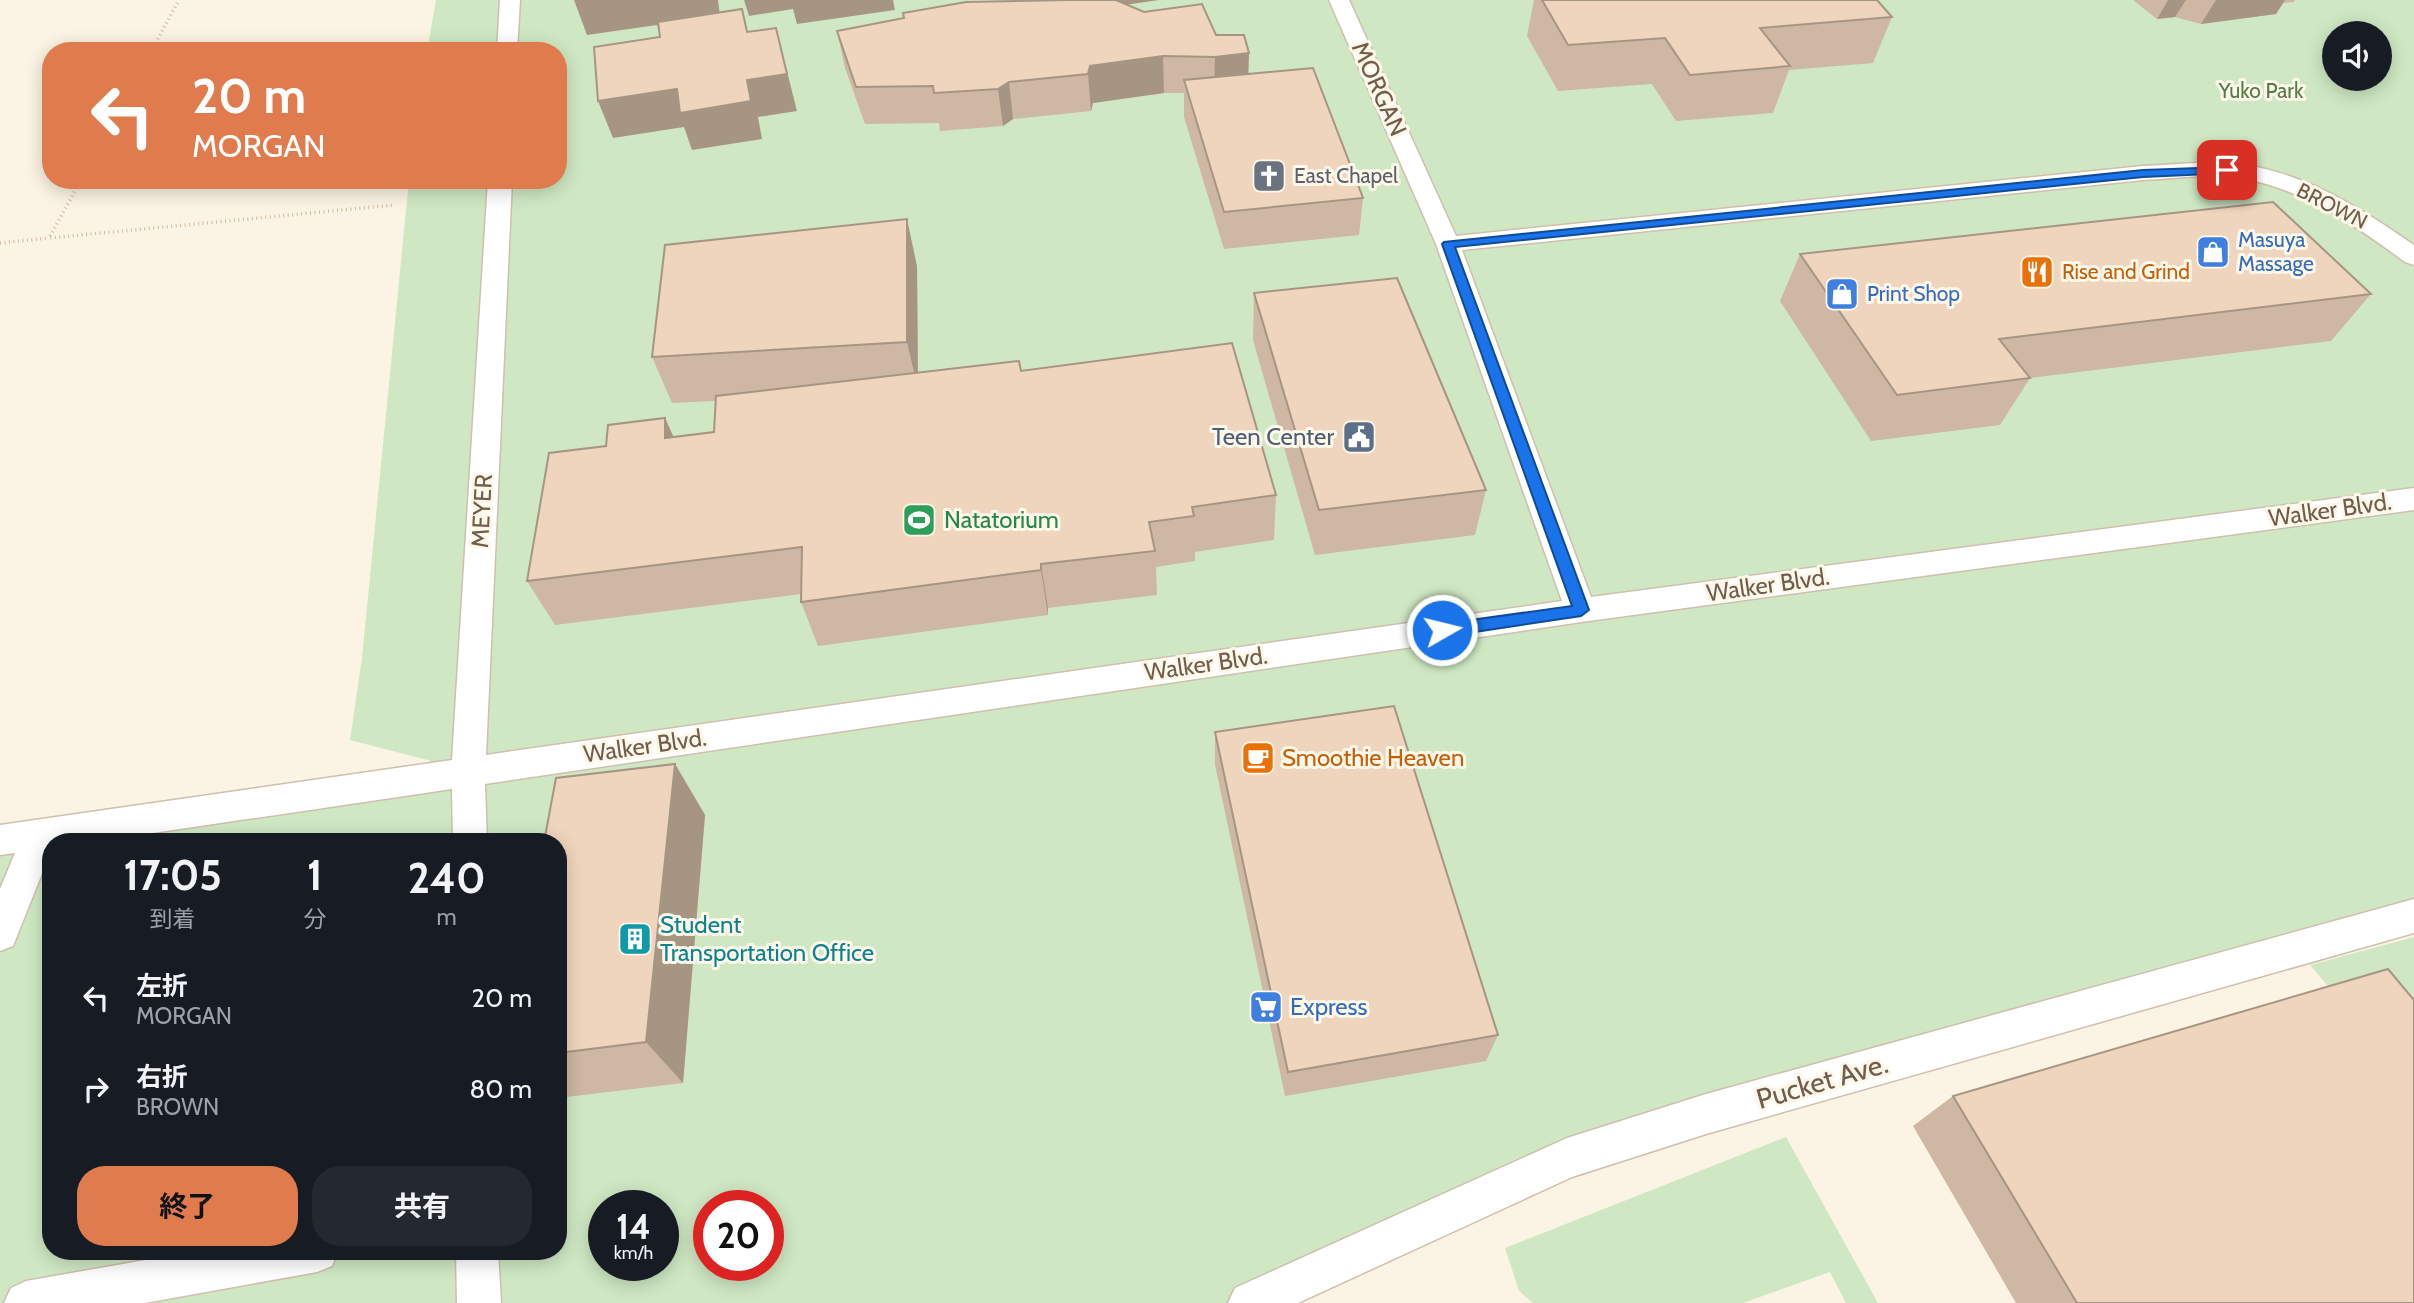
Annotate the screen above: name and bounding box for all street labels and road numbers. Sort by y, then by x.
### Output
street label: MORGAN [1346,37,1413,140]
street label: BROWN [2293,177,2372,234]
street label: MEYER [465,473,498,549]
street label: Walker Blvd. [2267,487,2393,532]
street label: Walker Blvd. [1705,562,1831,607]
street label: Walker Blvd. [1143,641,1269,686]
street label: Walker Blvd. [582,723,708,768]
street label: Pucket Ave. [1752,1046,1892,1116]

